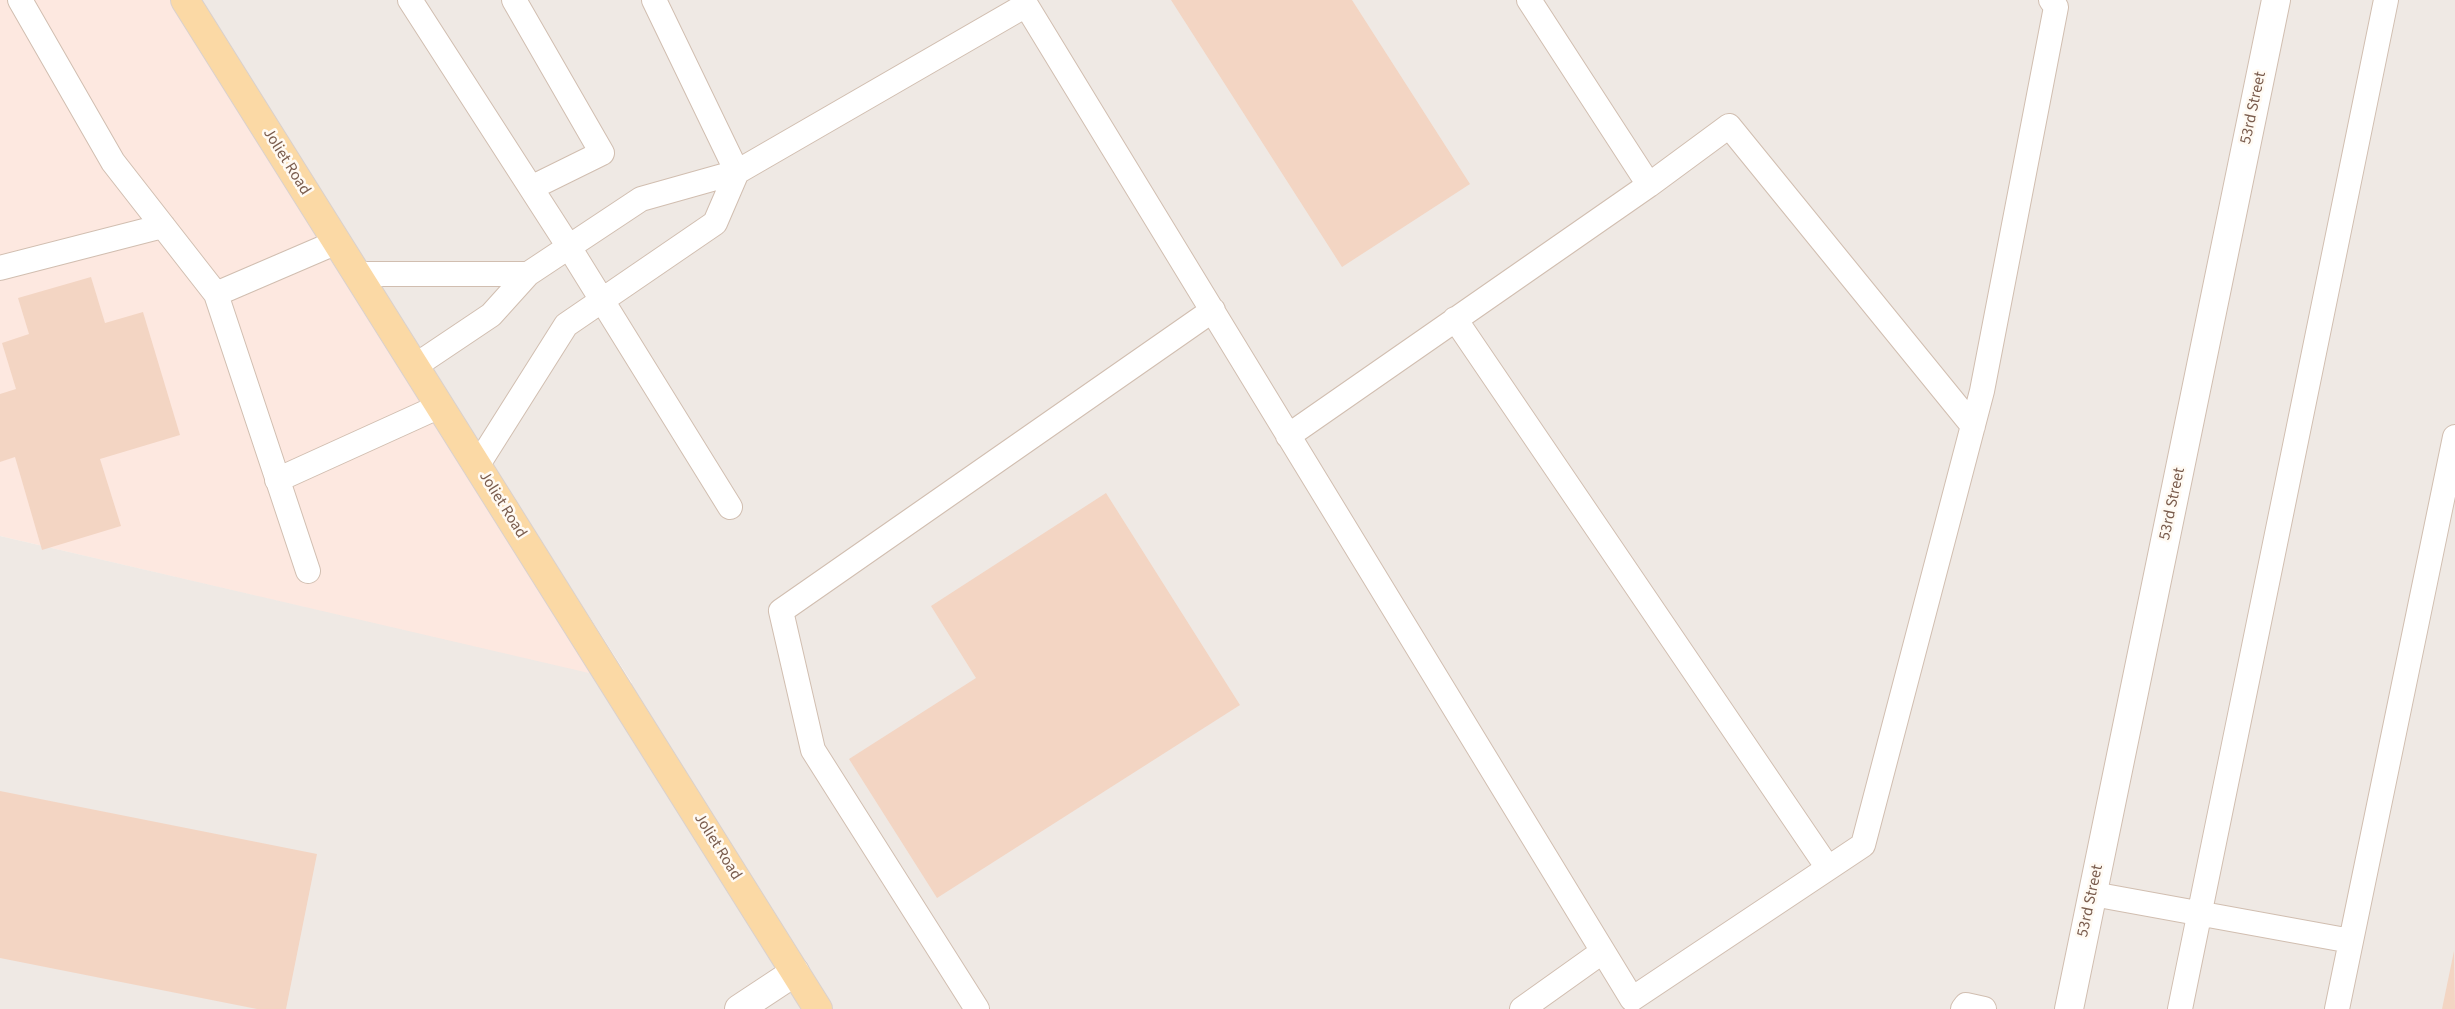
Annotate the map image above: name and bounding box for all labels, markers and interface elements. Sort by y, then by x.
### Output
street label: 53rd Street [2237,70,2271,146]
street label: Joliet Road [258,125,314,199]
street label: 53rd Street [2156,466,2190,542]
street label: Joliet Road [474,468,530,542]
street label: Joliet Road [689,810,745,884]
street label: 53rd Street [2074,863,2108,939]

